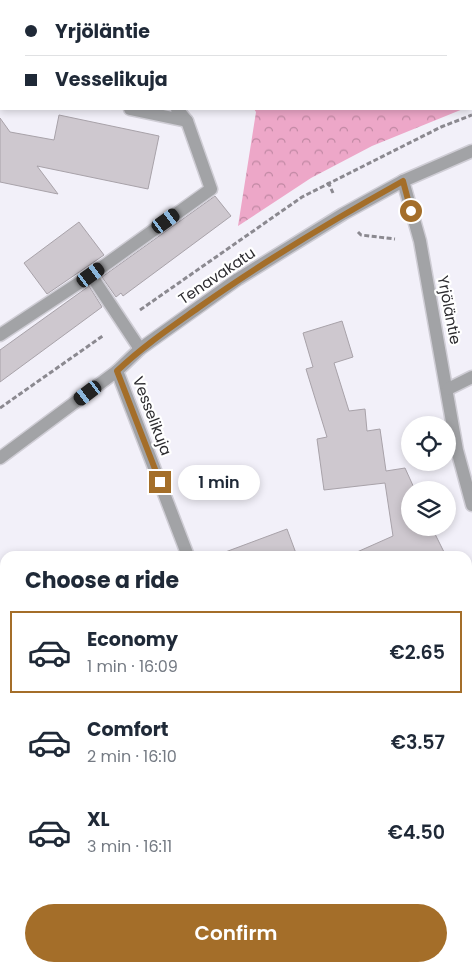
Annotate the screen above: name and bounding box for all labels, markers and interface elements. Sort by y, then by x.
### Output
text: Yrjöläntie [55,18,150,45]
text: Vesselikuja [55,66,168,93]
route start [400,200,422,222]
car [149,206,182,236]
street label: Tenavakatu [174,242,259,309]
car [74,260,107,290]
street label: Yrjöläntie [433,274,466,346]
street label: Vesselikuja [128,373,177,458]
car [71,378,104,408]
map controls [401,416,456,536]
button: locate [401,416,456,471]
callout: 1 min [178,464,260,500]
route end [149,471,171,493]
text: 1 min [198,471,240,494]
button: layers [401,481,456,536]
text: Choose a ride [25,565,179,596]
text: Economy [87,626,178,653]
icon: car [27,630,72,675]
text: €2.65 [390,639,445,666]
text: 1 min · 16:09 [87,655,178,678]
text: Comfort [87,716,169,743]
icon: car [27,720,72,765]
text: €3.57 [391,729,445,756]
text: 2 min · 16:10 [87,745,177,768]
text: XL [87,806,110,833]
icon: car [27,810,72,855]
text: €4.50 [388,819,445,846]
text: 3 min · 16:11 [87,835,172,858]
button: Confirm [25,904,447,962]

